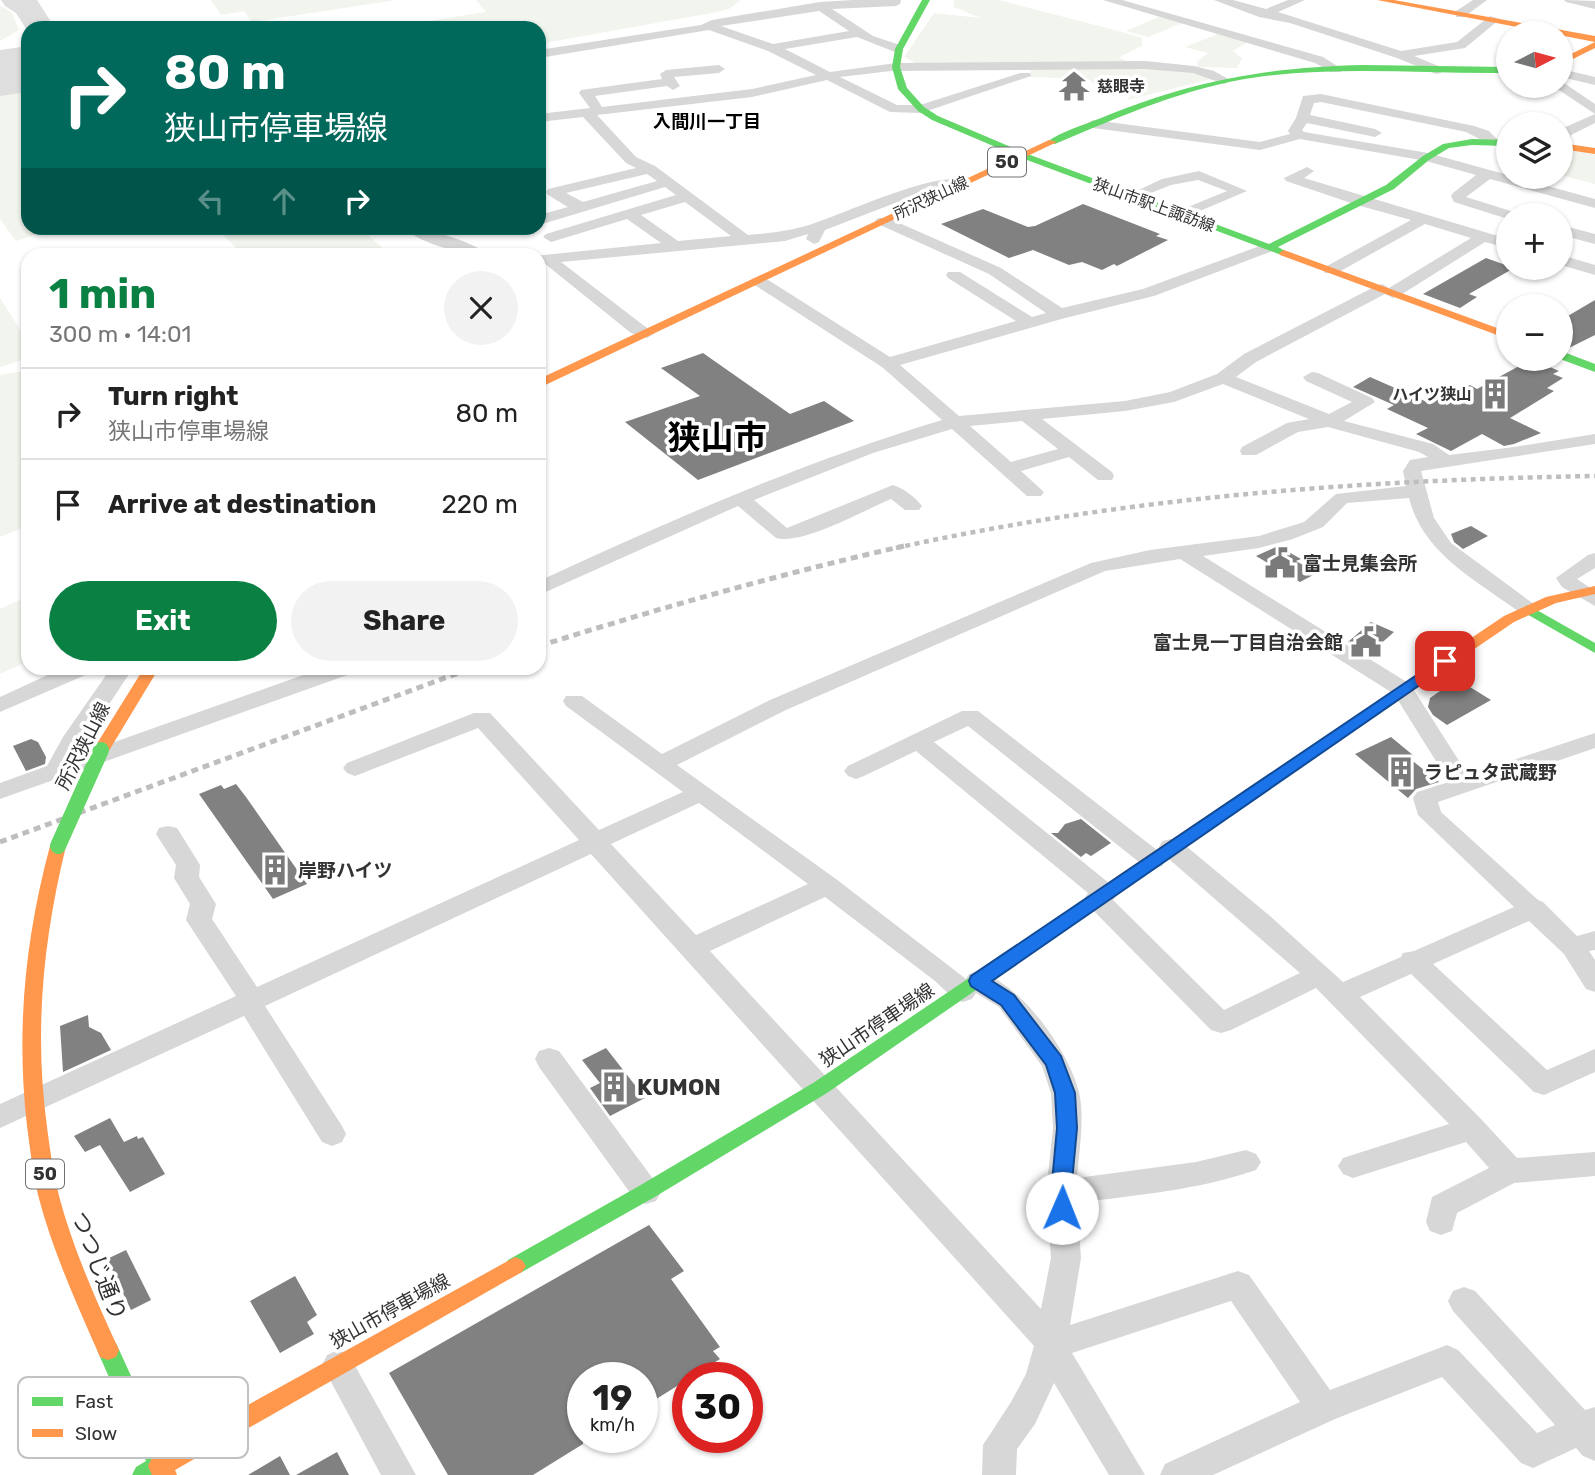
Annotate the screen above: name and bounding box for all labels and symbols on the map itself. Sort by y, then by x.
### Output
north arrow [1496,21,1573,98]
temple icon: 慈眼寺 [1057,69,1091,103]
place label: 慈眼寺 [1097,77,1145,96]
district label: 入間川一丁目 [653,111,761,133]
road number: 50 [988,148,1026,176]
street label: 所沢狭山線 [891,172,971,224]
street label: 狭山市駅上諏訪線 [1091,174,1217,236]
building icon: ハイツ狭山 [1478,377,1512,411]
place label: ハイツ狭山 [1392,385,1472,404]
district label: 狭山市 [668,418,767,457]
public building icon: 富士見集会所 [1263,546,1297,580]
place label: 富士見集会所 [1303,552,1417,575]
public building icon: 富士見一丁目自治会館 [1349,625,1383,659]
place label: 富士見一丁目自治会館 [1153,631,1343,654]
pin [1415,631,1475,691]
street label: 所沢狭山線 [51,698,115,794]
building icon: ラピュタ武蔵野 [1384,755,1418,789]
place label: ラピュタ武蔵野 [1424,761,1557,784]
building icon: 岸野ハイツ [258,853,292,887]
place label: 岸野ハイツ [298,859,393,882]
street label: 狭山市停車場線 [815,978,939,1072]
building icon: KUMON [597,1070,631,1104]
place label: KUMON [637,1073,721,1101]
road number: 50 [26,1160,64,1189]
position arrow [1025,1171,1099,1245]
street label: つつじ通り [65,1207,133,1325]
street label: 狭山市停車場線 [326,1269,454,1353]
speed limit sign: 30 [672,1362,763,1453]
legend [18,1377,248,1458]
text: Fast [75,1390,114,1413]
text: Slow [75,1422,117,1445]

